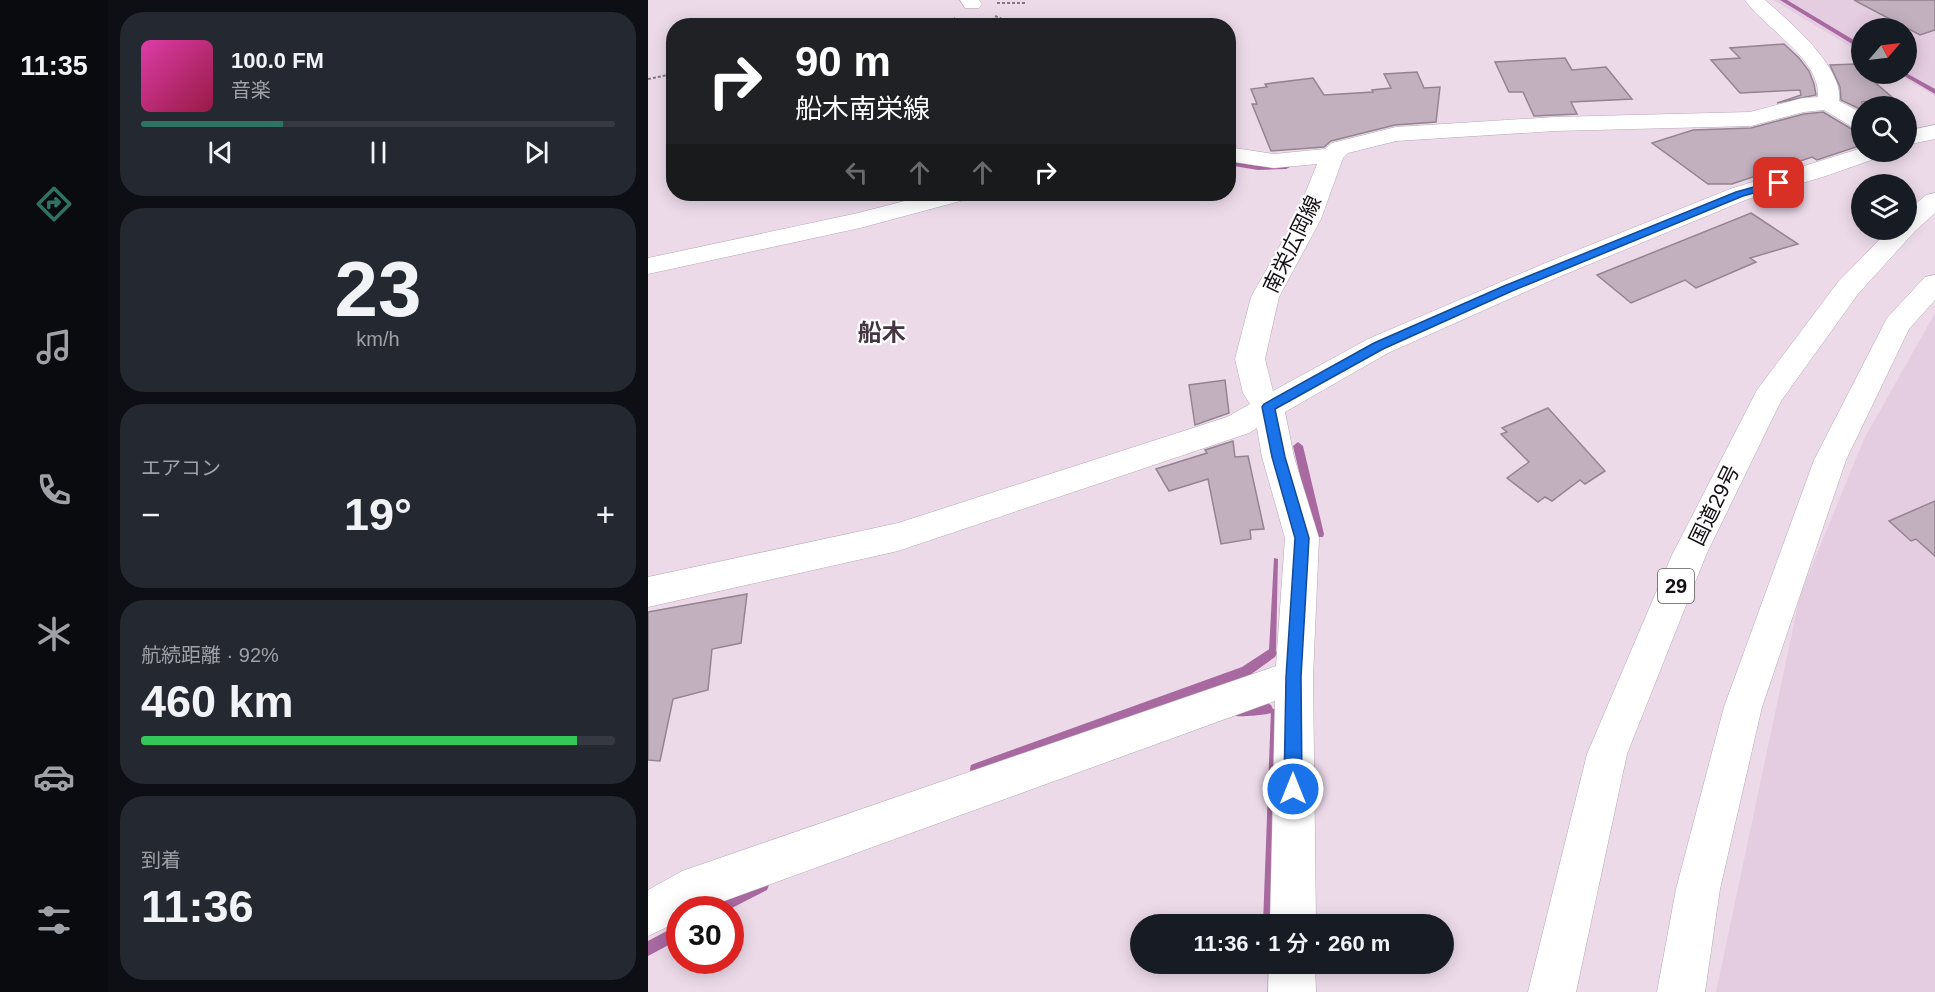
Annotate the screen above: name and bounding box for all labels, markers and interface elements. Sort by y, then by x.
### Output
north arrow [1851,18,1917,84]
map controls [1851,18,1917,240]
text: 90 m [795,38,891,85]
icon: right [696,42,774,120]
text: 100.0 FM [231,48,324,73]
text: 11:35 [20,51,88,81]
text: 音楽 [231,79,271,101]
text: 船木南栄線 [795,94,930,124]
button: search [1851,96,1917,162]
icon: previous [204,136,237,169]
icon: pause [362,136,395,169]
icon: next [520,136,553,169]
icon: left [840,156,873,189]
icon: ahead [903,156,936,189]
icon: ahead [966,156,999,189]
icon: right [1029,156,1062,189]
pin [1753,157,1804,208]
icon: arrive [1762,166,1795,199]
button: layers [1851,174,1917,240]
icon: directions [33,183,75,225]
street label: 南栄広岡線 [1259,192,1325,296]
text: 23 [335,245,421,333]
district label: 船木 [858,319,906,346]
icon: music [33,326,75,368]
text: km/h [356,328,400,350]
text: エアコン [141,457,221,479]
street label: 国道29号 [1685,461,1743,549]
icon: phone [33,469,75,511]
text: 19° [344,489,412,540]
text: − [141,496,160,533]
text: + [596,496,615,533]
road number: 29 [1658,569,1694,603]
icon: climate [33,613,75,655]
text: 航続距離 · 92% [141,644,279,666]
text: 460 km [141,676,294,727]
icon: car [33,756,75,798]
position arrow [1261,757,1325,821]
text: 到着 [141,849,181,871]
text: 11:36 [141,881,254,932]
speed limit sign: 30 [666,896,744,974]
icon: filters [33,899,75,941]
text: 11:36 · 1 分 · 260 m [1194,931,1390,956]

